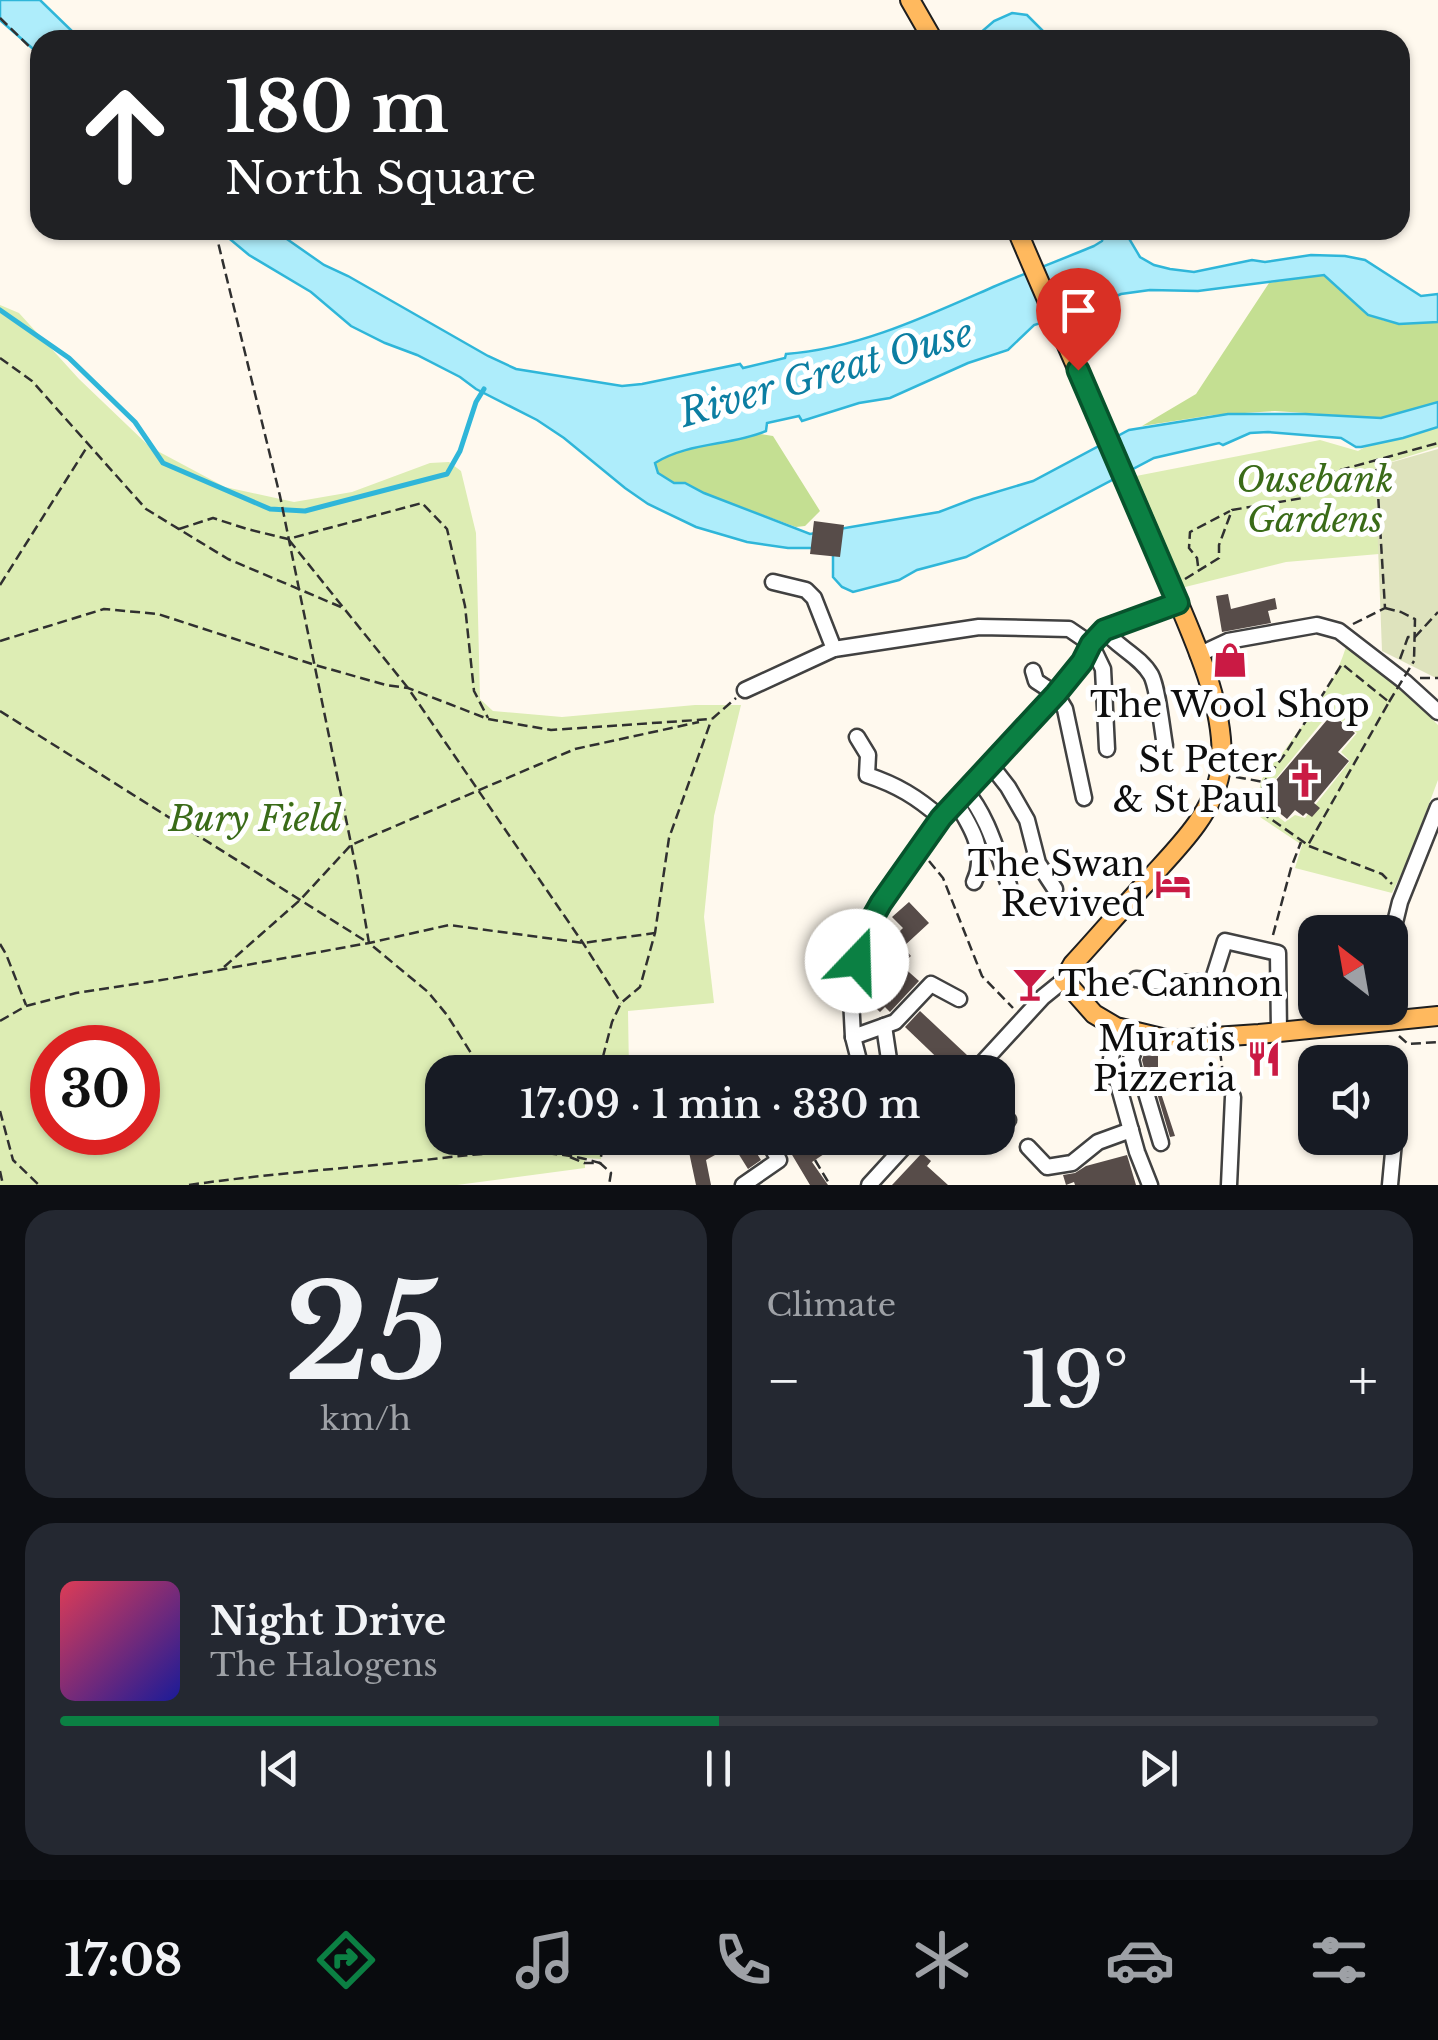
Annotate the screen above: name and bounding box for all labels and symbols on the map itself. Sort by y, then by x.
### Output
pin [1036,268,1121,371]
water label: River Great Ouse [673,308,978,437]
park label: Ousebank Gardens [1236,458,1394,541]
shop icon: The Wool Shop [1211,641,1249,679]
place label: The Wool Shop [1090,683,1370,726]
place label: St Peter & St Paul [1113,738,1277,821]
church icon: St Peter & St Paul [1286,761,1324,799]
park label: Bury Field [167,797,341,840]
place label: The Swan Revived [968,842,1145,925]
hotel icon: The Swan Revived [1154,865,1192,903]
position arrow [805,909,909,1013]
north arrow [1298,915,1408,1025]
place label: The Cannon [1058,962,1283,1005]
bar icon: The Cannon [1011,965,1049,1003]
place label: Muratis Pizzeria [1093,1017,1237,1100]
speed limit sign: 30 [30,1025,160,1155]
restaurant icon: Muratis Pizzeria [1245,1040,1283,1078]

